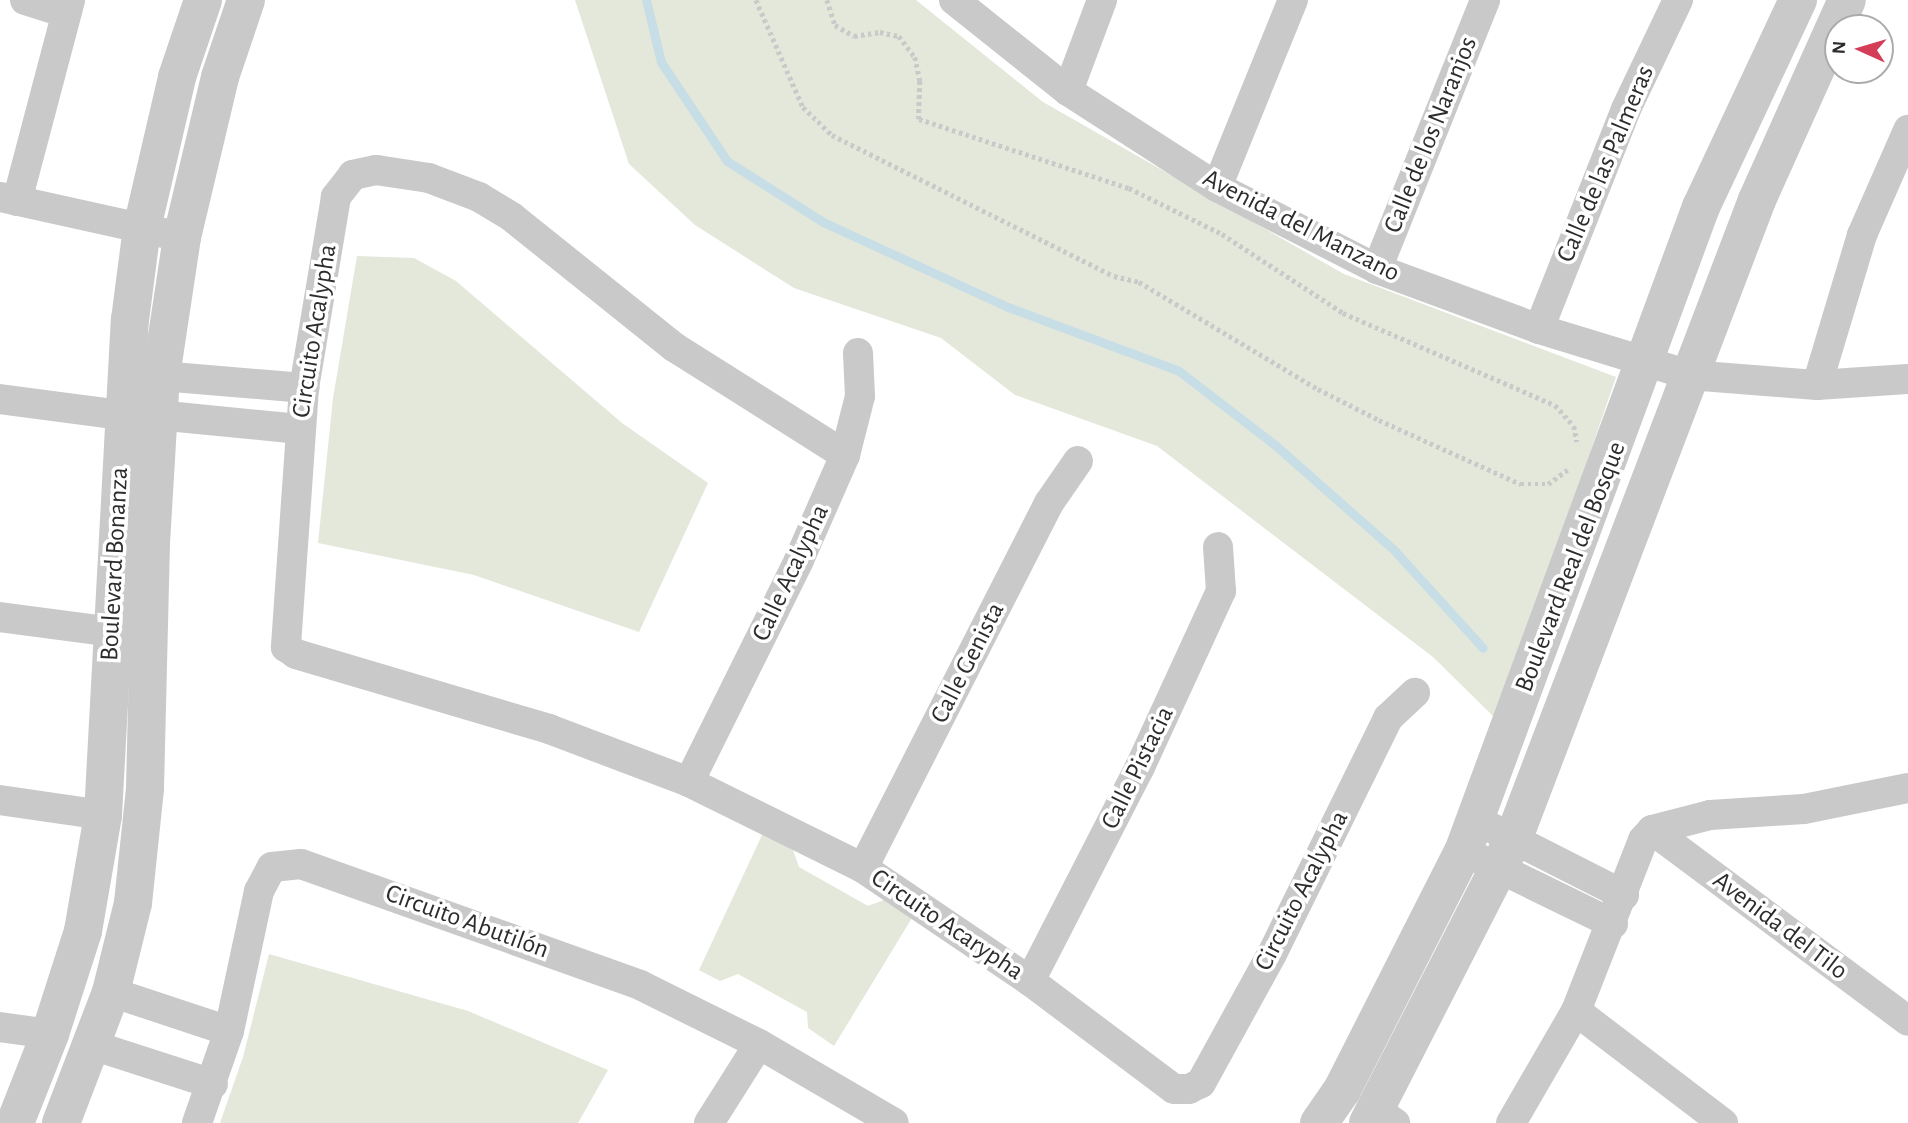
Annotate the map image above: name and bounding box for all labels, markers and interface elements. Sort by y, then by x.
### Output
north arrow [1824,14,1894,84]
street label: Calle de los Naranjos [1377,32,1485,238]
text: N [1830,40,1849,55]
street label: Calle de las Palmeras [1551,61,1661,267]
street label: Avenida del Manzano [1197,163,1405,289]
street label: Circuito Acalypha [286,242,344,420]
street label: Boulevard Real del Bosque [1509,437,1633,697]
street label: Boulevard Bonanza [94,466,136,662]
street label: Calle Acalypha [746,500,836,646]
street label: Calle Genista [924,597,1012,729]
street label: Calle Pistacia [1095,702,1181,834]
street label: Circuito Acalypha [1248,806,1356,976]
street label: Circuito Acarypha [865,862,1029,988]
street label: Avenida del Tilo [1706,865,1854,987]
street label: Circuito Abutilón [381,878,553,966]

